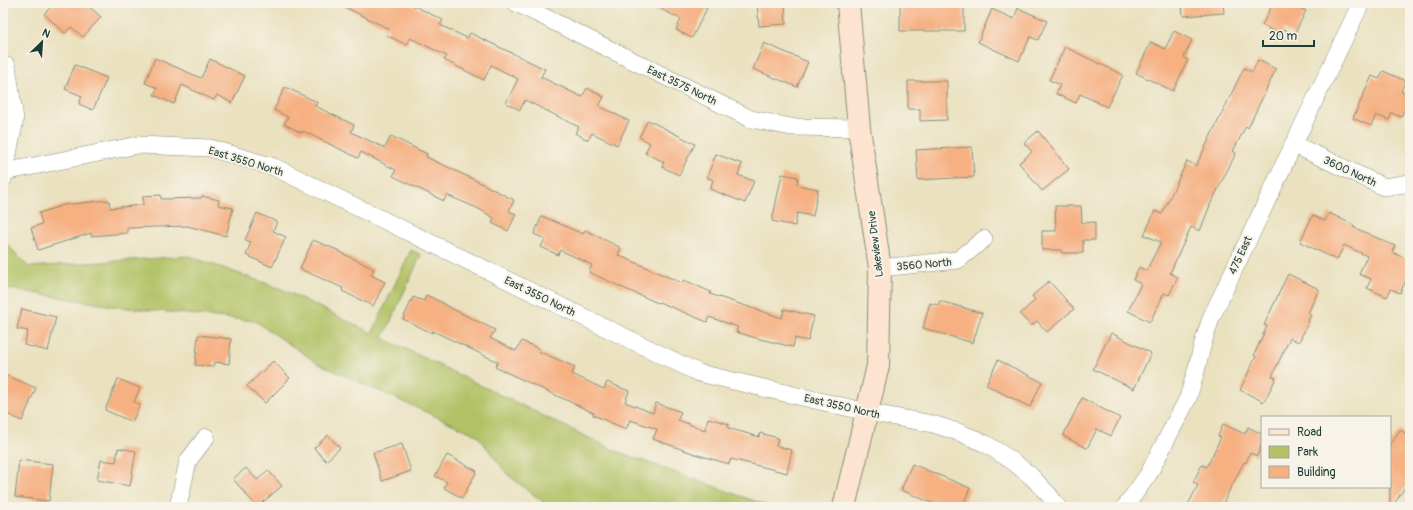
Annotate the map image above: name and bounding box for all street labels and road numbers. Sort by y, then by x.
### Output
street label: East 3575 North [645,63,719,108]
street label: East 3550 North [207,144,285,179]
street label: 3600 North [1321,154,1378,189]
street label: Lakeview Drive [865,209,886,278]
street label: 475 East [1226,233,1255,276]
street label: 3560 North [896,256,952,273]
street label: East 3550 North [502,274,577,319]
street label: East 3550 North [803,391,881,422]

